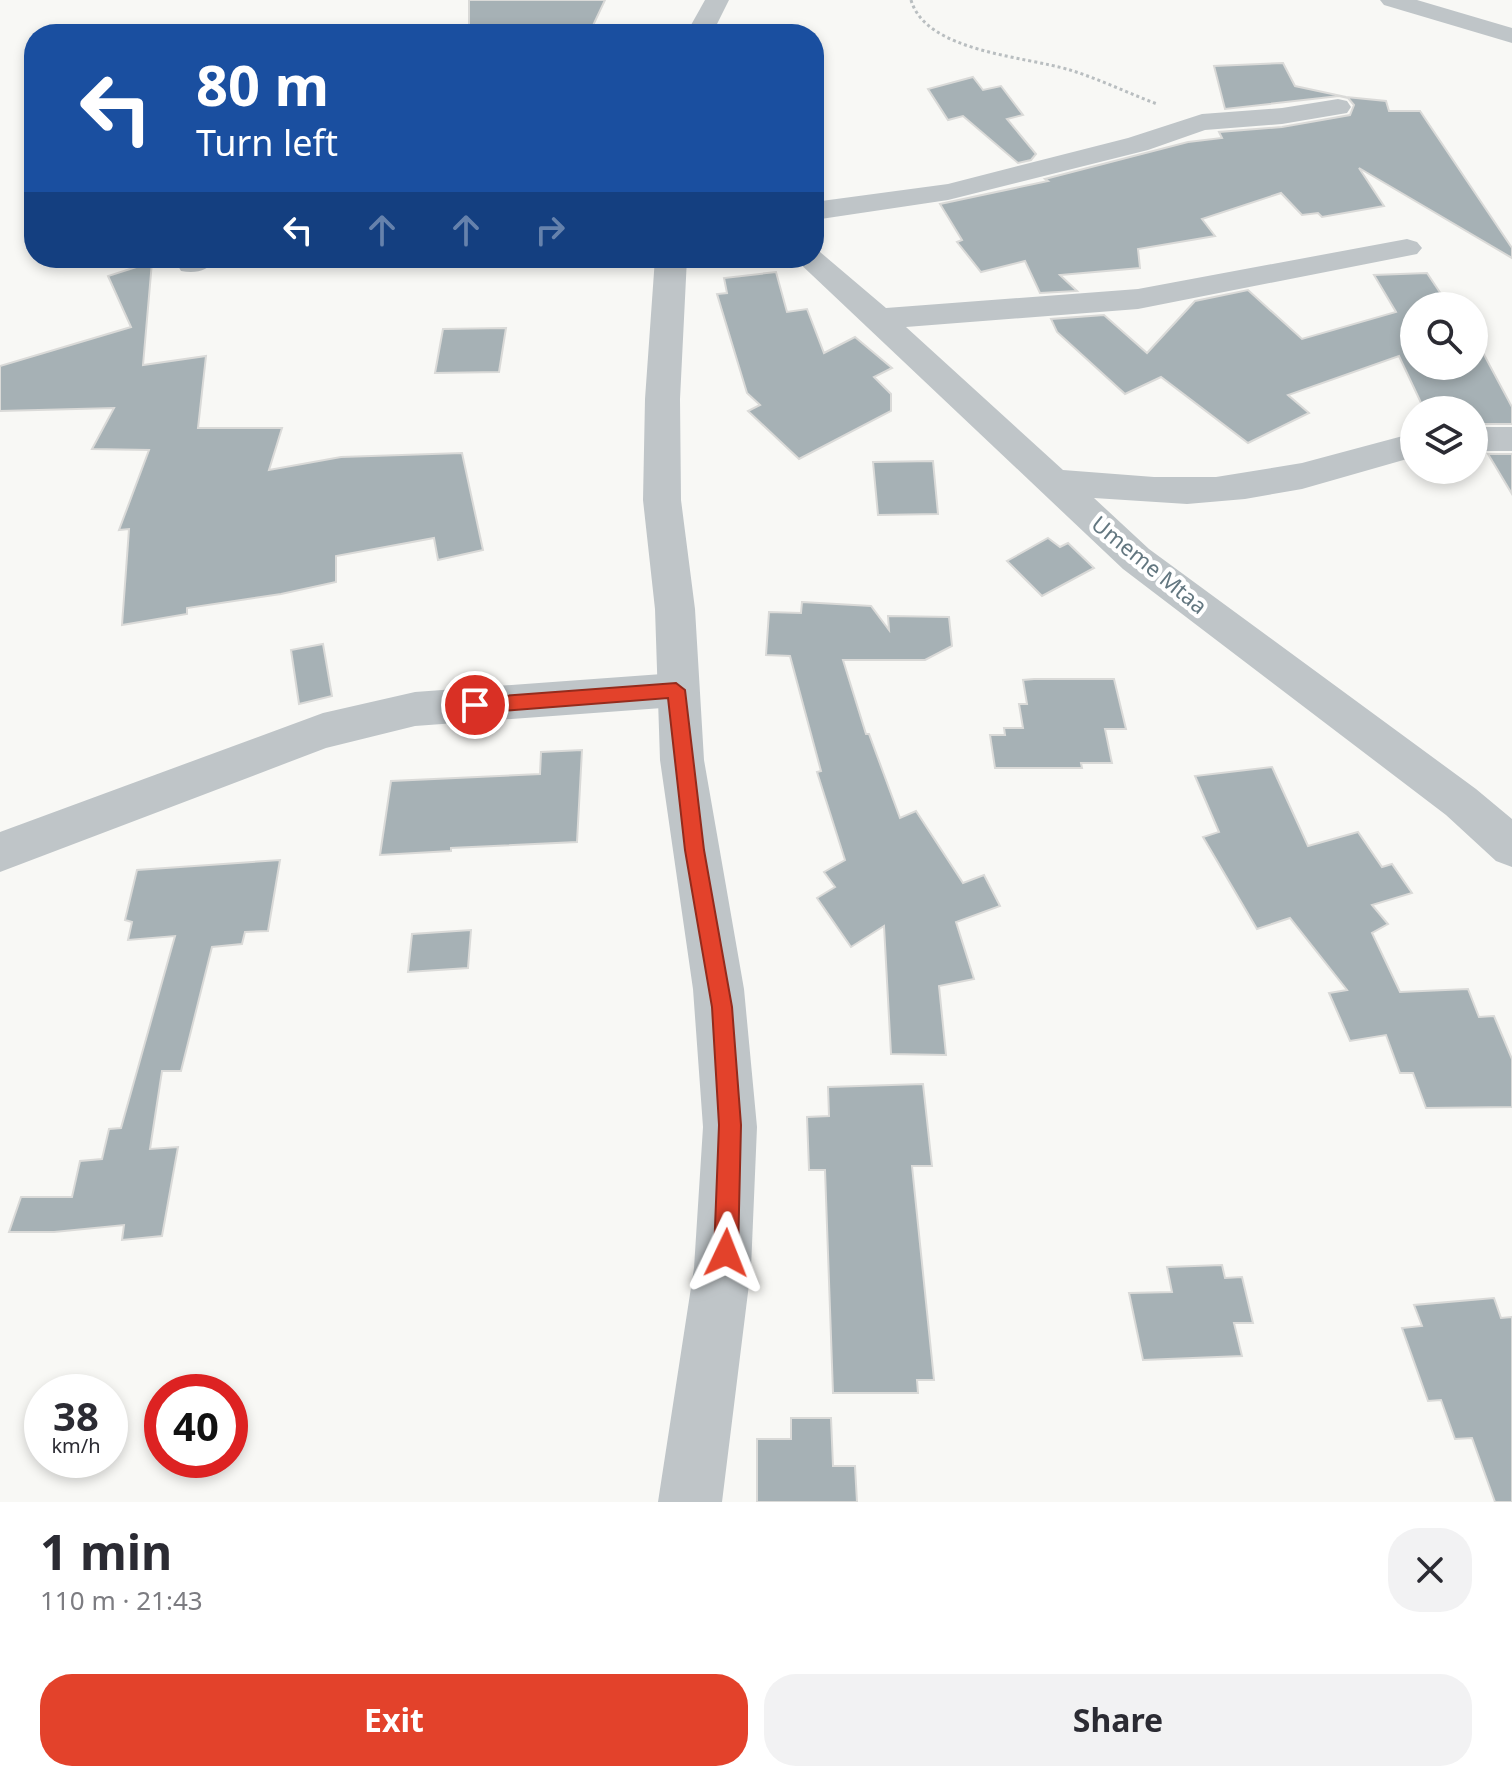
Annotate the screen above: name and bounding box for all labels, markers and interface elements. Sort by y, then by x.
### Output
text: 80 m [196,46,329,122]
icon: left [64,56,168,160]
text: Turn left [196,118,338,167]
icon: left [276,208,320,252]
icon: ahead [360,208,404,252]
icon: ahead [444,208,488,252]
icon: right [528,208,572,252]
map controls [1400,292,1488,484]
button: search [1400,292,1488,380]
button: layers [1400,396,1488,484]
street label: Umeme Mtaa [1086,508,1214,620]
pin [441,671,509,739]
icon: arrive [453,683,497,727]
position arrow [684,1211,768,1295]
speed limit sign: 40 [144,1374,248,1478]
text: 38 [53,1388,99,1443]
text: km/h [51,1432,101,1459]
text: 1 min [40,1519,172,1584]
button: close [1388,1528,1472,1612]
text: 110 m · 21:43 [40,1582,203,1618]
button: Exit [40,1674,748,1766]
button: Share [764,1674,1472,1766]

